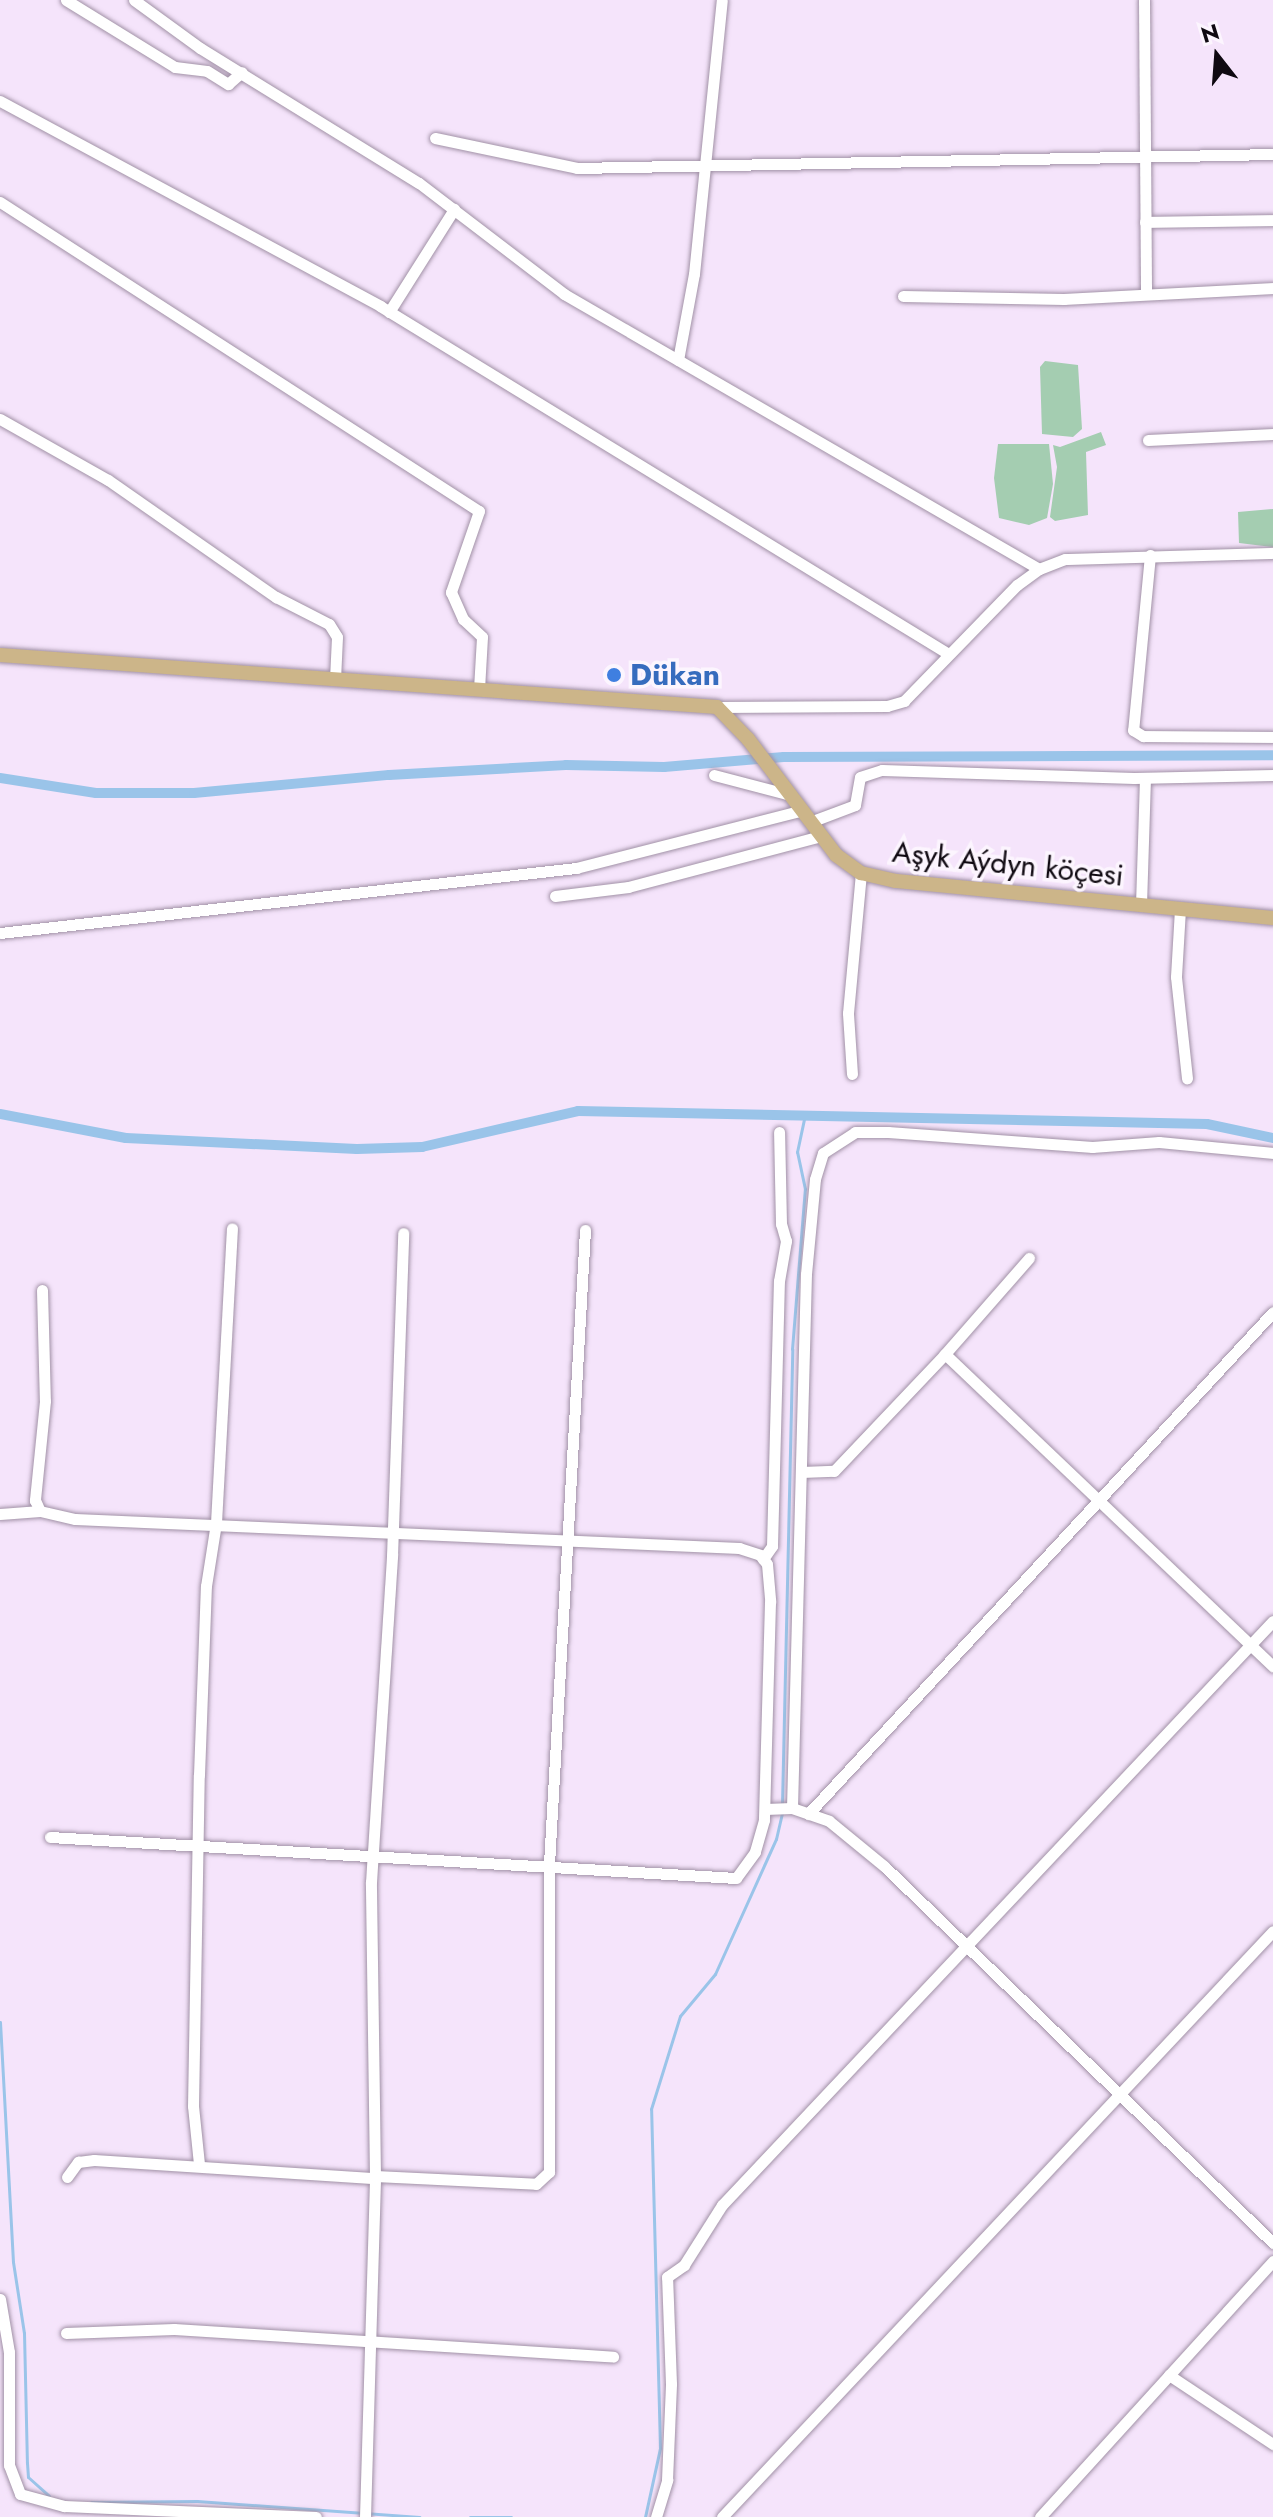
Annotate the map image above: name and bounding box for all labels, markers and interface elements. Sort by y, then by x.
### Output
text: N [1197,15,1223,51]
north arrow [1177,16,1257,96]
place label: Dükan [630,657,720,693]
marker: Dükan [605,666,623,684]
street label: Aşyk Aýdyn köçesi [890,834,1126,894]

